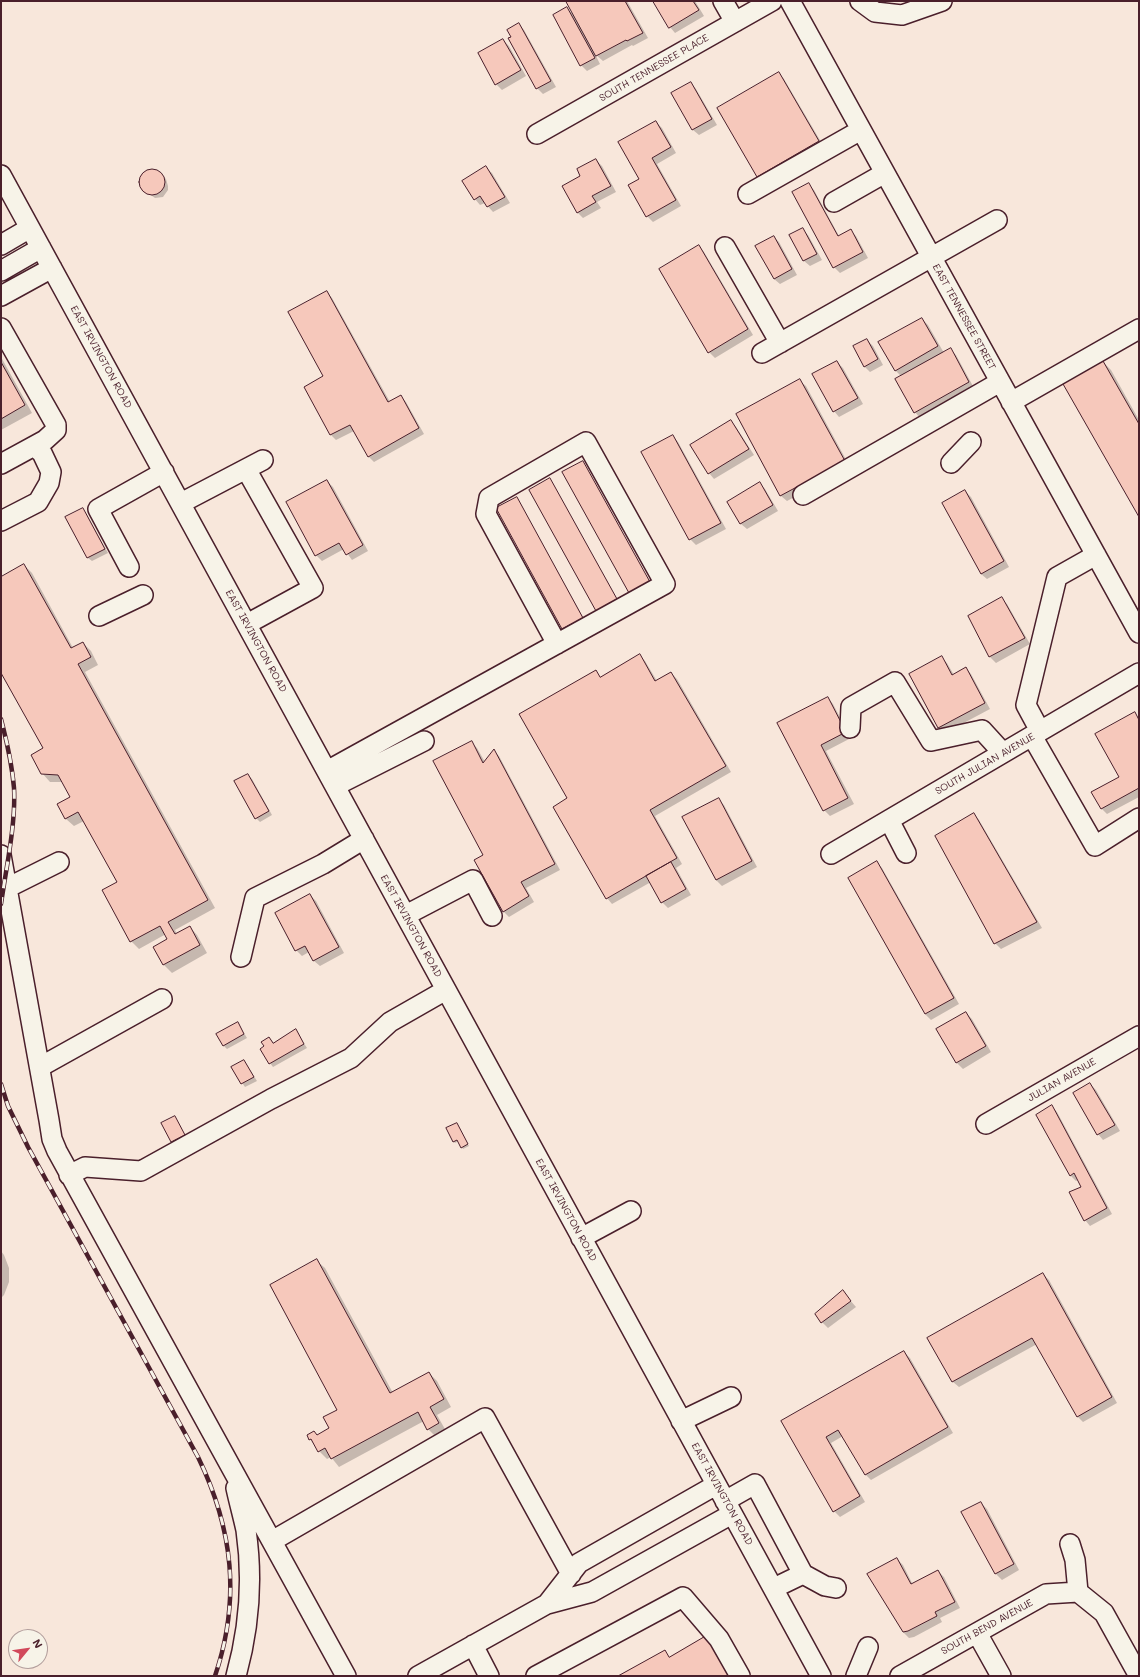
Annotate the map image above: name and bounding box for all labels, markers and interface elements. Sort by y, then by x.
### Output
street label: SOUTH TENNESSEE PLACE [597,32,711,104]
street label: EAST TENNESSEE STREET [930,262,998,372]
street label: EAST IRVINGTON ROAD [68,304,134,410]
street label: EAST IRVINGTON ROAD [223,588,289,694]
street label: SOUTH JULIAN AVENUE [933,731,1037,797]
street label: EAST IRVINGTON ROAD [378,873,444,979]
street label: JULIAN AVENUE [1026,1056,1098,1104]
street label: EAST IRVINGTON ROAD [533,1157,599,1263]
street label: EAST IRVINGTON ROAD [689,1441,755,1547]
street label: SOUTH BEND AVENUE [939,1597,1035,1657]
north arrow [8,1629,48,1669]
text: N [29,1636,47,1651]

